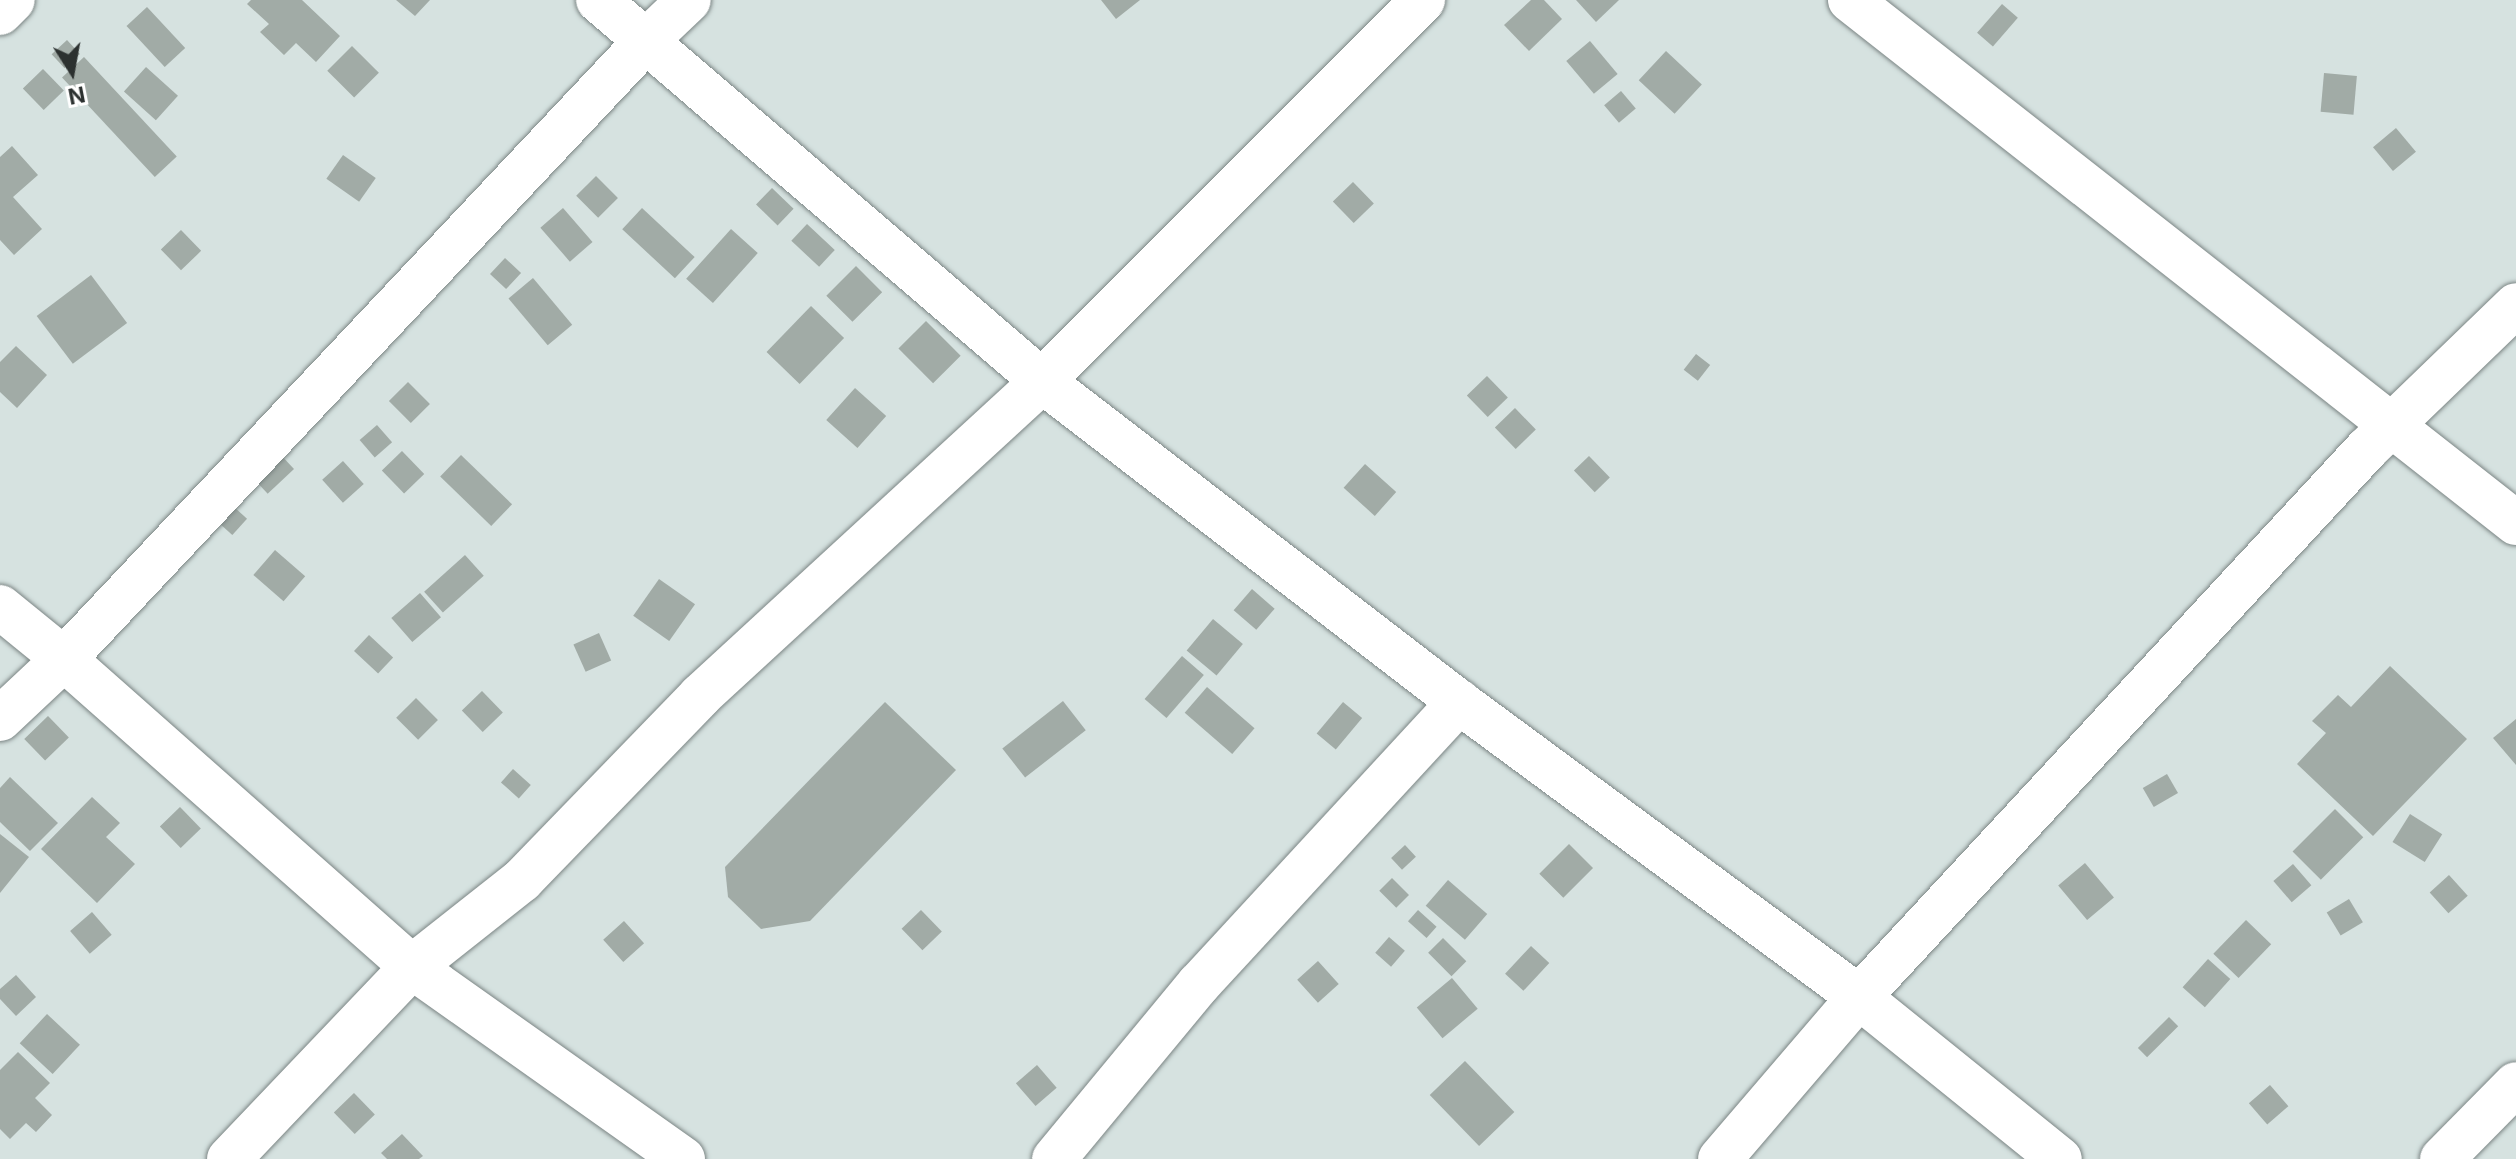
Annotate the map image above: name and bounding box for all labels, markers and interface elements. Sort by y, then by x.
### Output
north arrow [32,32,112,112]
text: N [66,81,87,110]

